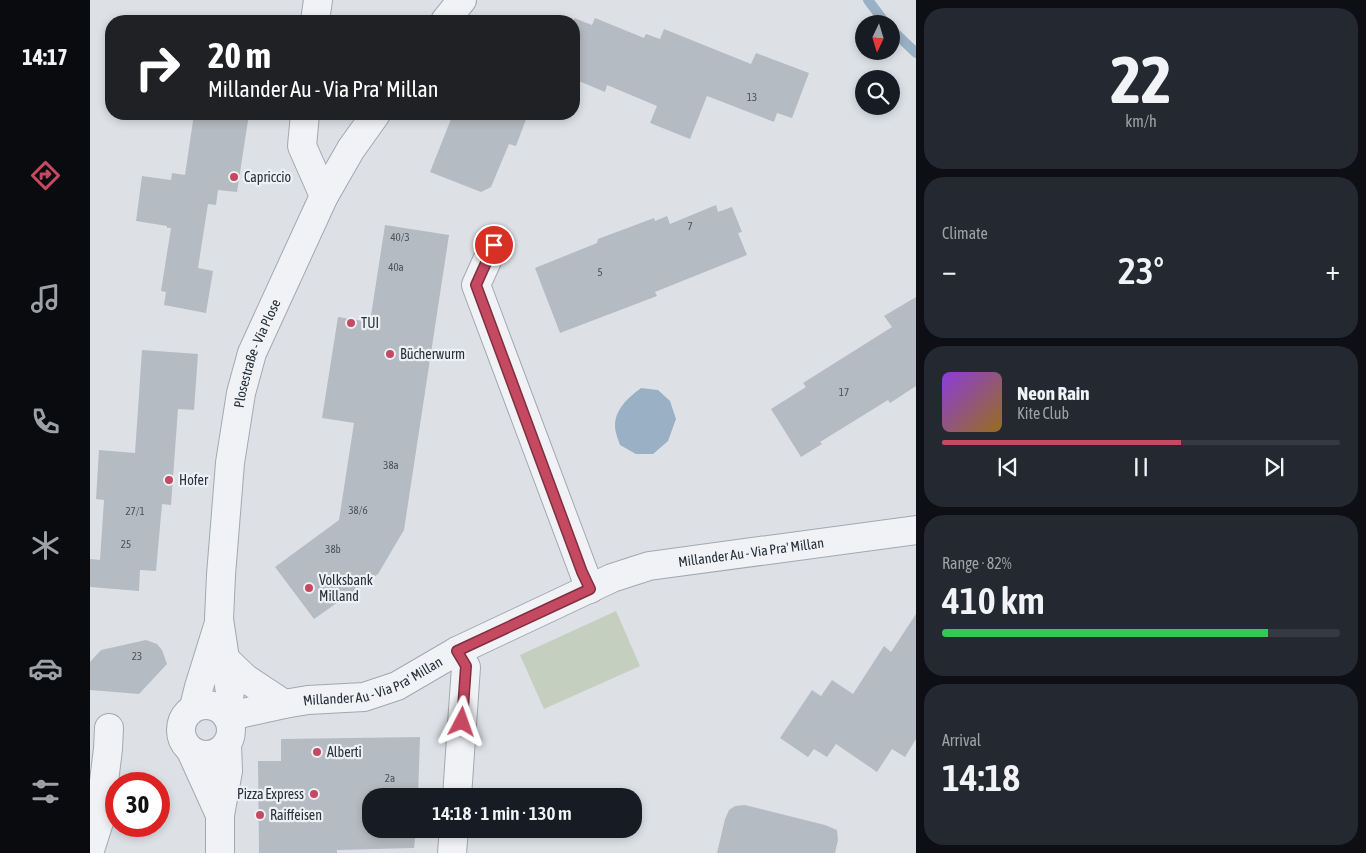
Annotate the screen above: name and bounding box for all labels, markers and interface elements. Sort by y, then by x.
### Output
north arrow [855,15,900,60]
map controls [855,15,900,115]
icon: right [125,35,190,100]
text: 20 m [208,35,271,75]
text: 22 [1110,42,1172,117]
text: 14:17 [22,44,68,70]
button: search [855,70,900,115]
text: Millander Au - Via Pra' Millan [208,76,438,102]
house number: 13 [747,91,757,103]
text: km/h [1125,112,1157,130]
icon: directions [28,158,63,193]
place label: Capriccio [244,169,291,185]
marker: Capriccio [228,171,240,183]
house number: 7 [687,220,693,232]
pin [473,224,515,266]
text: Climate [942,224,988,242]
house number: 40/3 [390,231,410,243]
icon: arrive [480,231,508,259]
text: 23° [1118,249,1164,292]
text: − [942,254,957,286]
text: + [1325,254,1340,286]
house number: 40a [388,261,404,273]
house number: 5 [597,266,603,278]
icon: music [28,281,63,316]
street label: Plosestraße - Via Plose [231,296,284,409]
place label: TUI [361,315,379,331]
marker: TUI [345,317,357,329]
place label: Bücherwurm [400,346,465,362]
marker: Bücherwurm [384,348,396,360]
text: Neon Rain [1017,382,1089,404]
house number: 17 [839,386,849,398]
icon: phone [28,404,63,439]
text: Kite Club [1017,404,1069,422]
icon: previous [994,453,1022,481]
icon: pause [1127,453,1155,481]
icon: next [1260,453,1288,481]
house number: 38a [383,459,399,471]
place label: Hofer [179,472,209,488]
marker: Hofer [163,474,175,486]
house number: 38/6 [348,504,368,516]
house number: 27/1 [125,505,145,517]
icon: climate [28,528,63,563]
street label: Millander Au - Via Pra' Millan [677,535,825,570]
house number: 25 [121,538,131,550]
house number: 38b [325,543,341,555]
text: Range · 82% [942,554,1012,572]
place label: Volksbank Milland [319,572,373,604]
text: 410 km [942,579,1045,622]
marker: Volksbank Milland [303,582,315,594]
house number: 23 [132,650,142,662]
icon: car [28,651,63,686]
street label: Millander Au - Via Pra' Millan [302,653,445,709]
position arrow [435,695,487,747]
text: Arrival [942,731,981,749]
place label: Alberti [327,744,362,760]
marker: Alberti [311,746,323,758]
text: 14:18 [942,756,1020,799]
speed limit sign: 30 [105,772,170,837]
house number: 2a [385,772,395,784]
icon: filters [28,774,63,809]
place label: Pizza Express [237,786,304,802]
marker: Pizza Express [308,788,320,800]
text: 14:18 · 1 min · 130 m [432,802,572,824]
place label: Raiffeisen [270,807,322,823]
marker: Raiffeisen [254,809,266,821]

